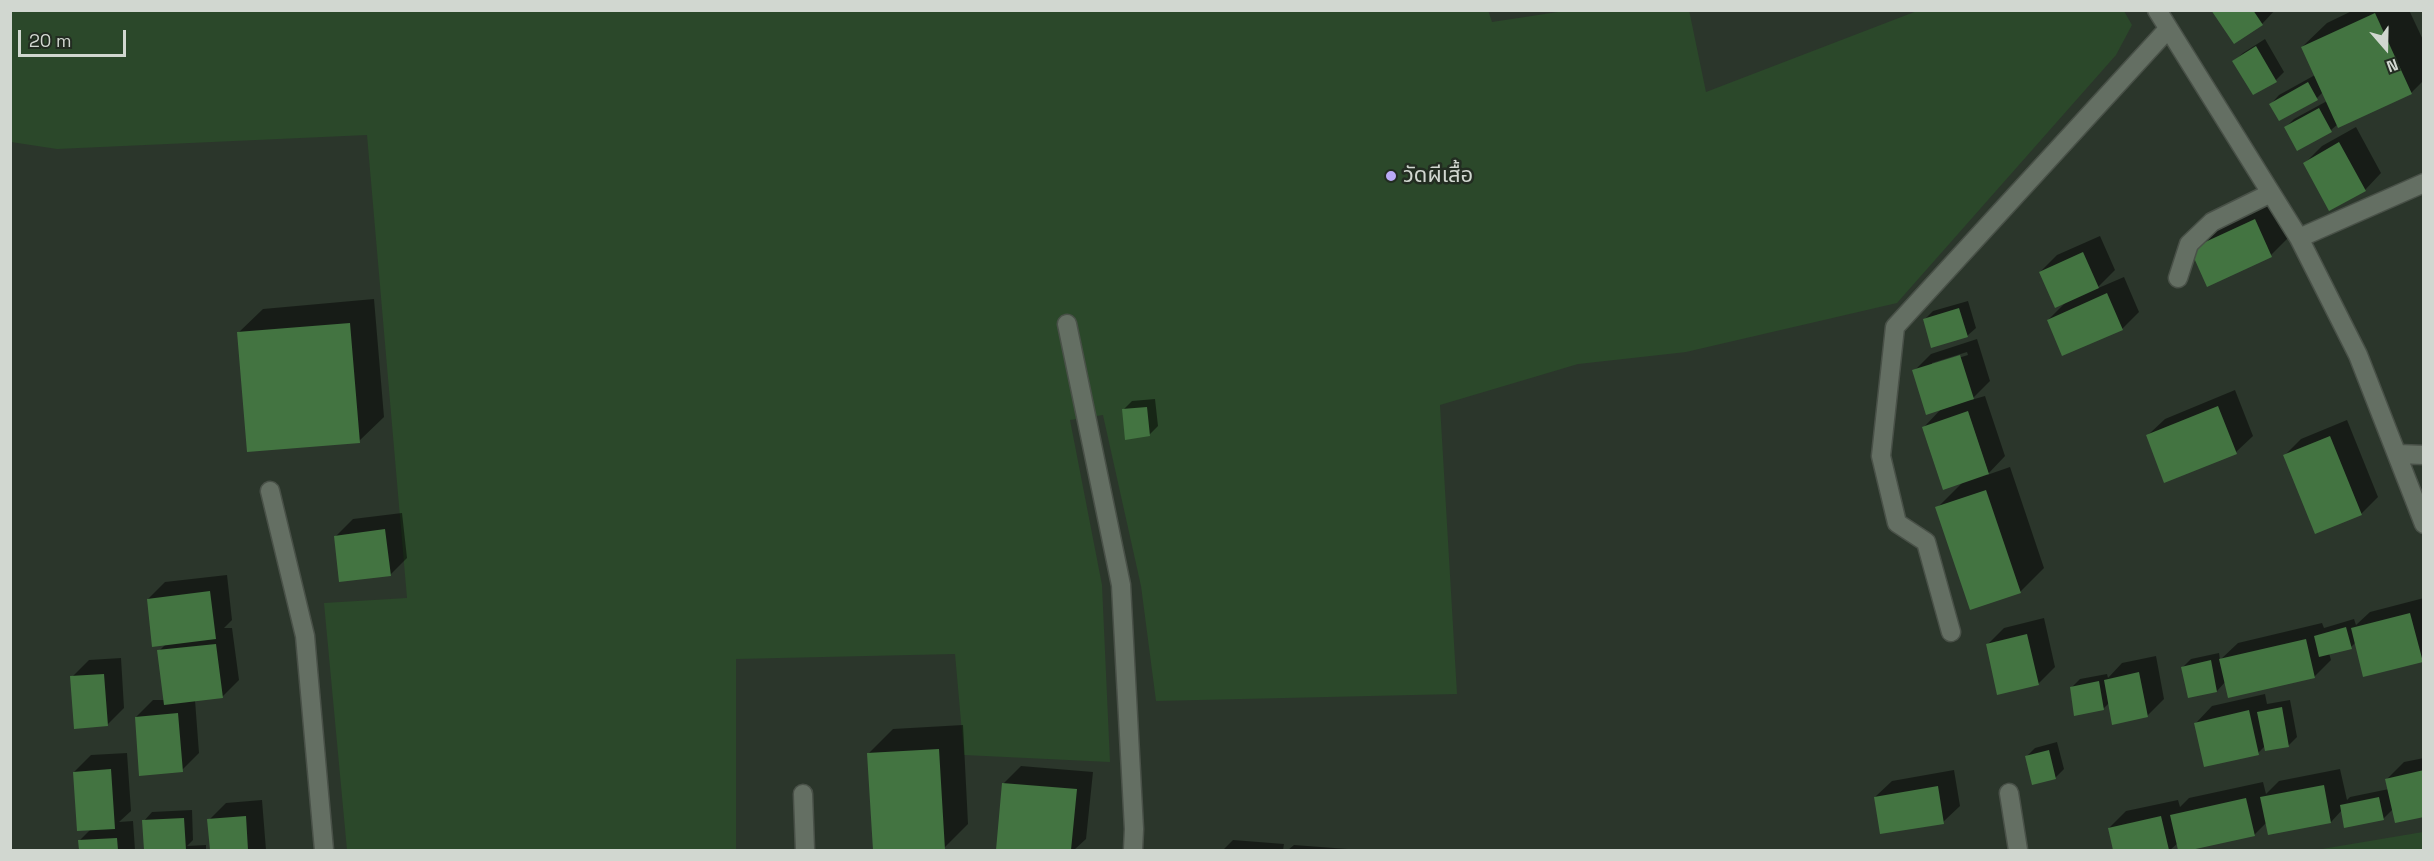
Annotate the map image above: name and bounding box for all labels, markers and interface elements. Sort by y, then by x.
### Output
scale bar [21,18,129,56]
north arrow [2356,18,2416,78]
text: 20 m [29,29,72,52]
text: N [2384,54,2401,77]
place label: วัดผีเสื้อ [1403,163,1473,189]
marker: วัดผีเสื้อ [1384,169,1398,183]

